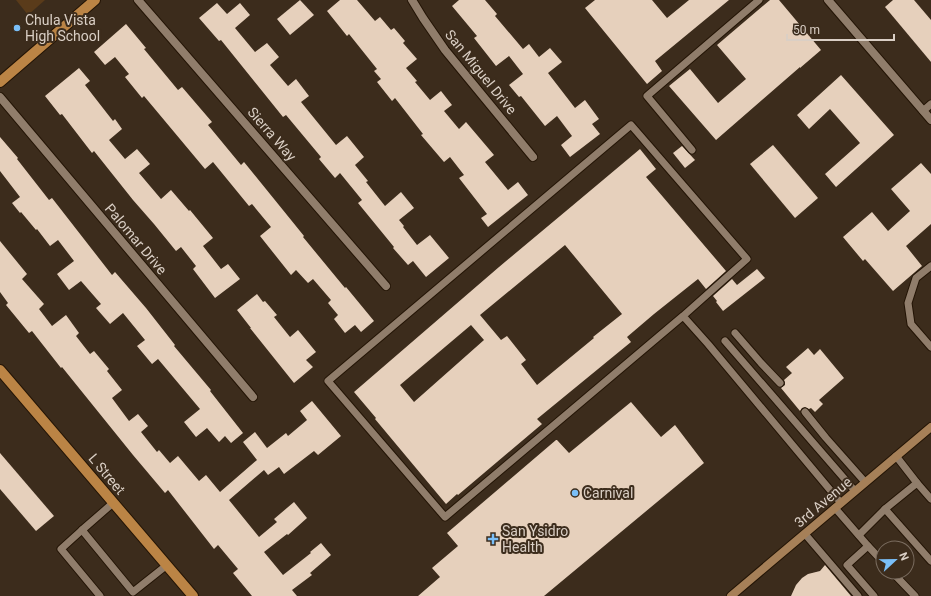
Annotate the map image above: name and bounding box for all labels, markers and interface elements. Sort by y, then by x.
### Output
place label: Chula Vista High School [25,12,100,44]
scale bar [787,16,894,42]
marker: Chula Vista High School [12,23,22,33]
text: 50 m [793,23,820,37]
street label: San Miguel Drive [442,27,520,117]
street label: Sierra Way [244,104,300,164]
street label: Palomar Drive [102,200,170,278]
street label: L Street [85,450,129,498]
street label: 3rd Avenue [791,473,855,531]
place label: Carnival [583,485,633,501]
marker: Carnival [570,488,580,498]
place label: San Ysidro Health [502,523,568,555]
marker: San Ysidro Health [487,533,499,545]
north arrow [875,540,915,580]
text: N [896,550,911,563]

